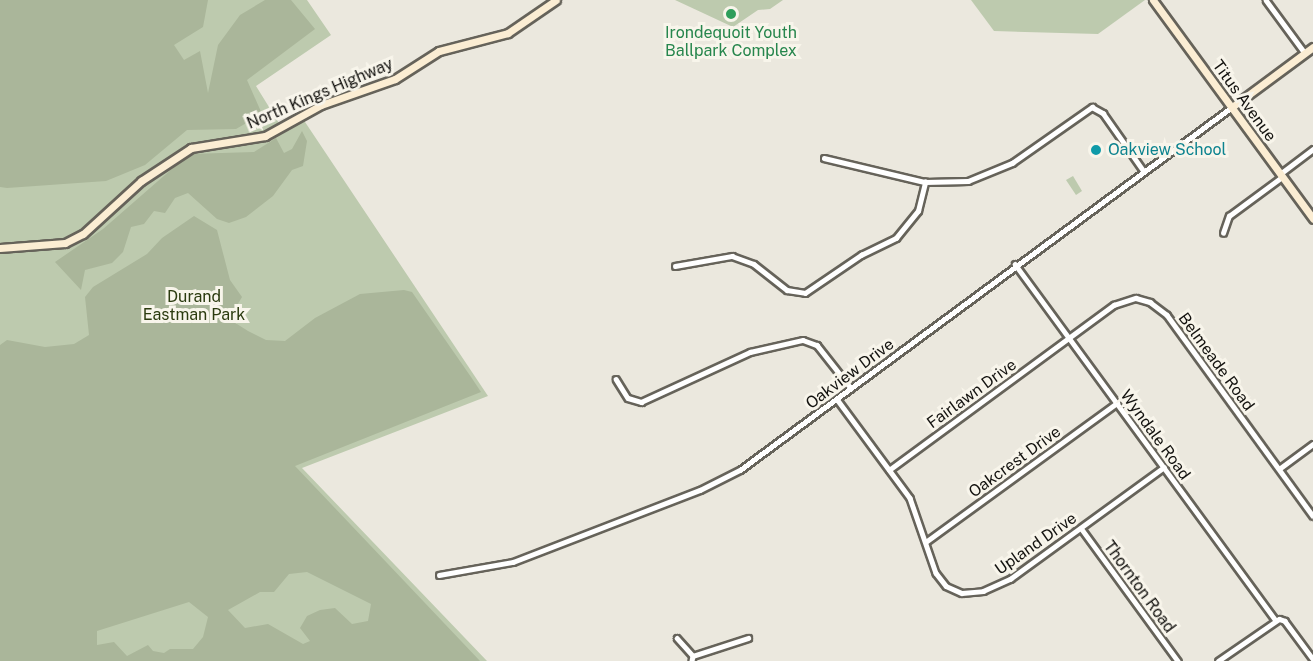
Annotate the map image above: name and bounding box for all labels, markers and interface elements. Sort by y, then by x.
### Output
marker: Irondequoit Youth Ballpark Complex [724,7,738,21]
place label: Irondequoit Youth Ballpark Complex [665,23,797,61]
street label: North Kings Highway [244,55,396,133]
street label: Titus Avenue [1208,57,1280,145]
place label: Oakview School [1108,140,1226,160]
marker: Oakview School [1089,143,1103,157]
park label: Durand Eastman Park [143,287,245,325]
street label: Belmeade Road [1174,309,1258,415]
street label: Oakview Drive [802,335,898,413]
street label: Fairlawn Drive [924,355,1020,433]
street label: Wyndale Road [1116,386,1194,484]
street label: Oakcrest Drive [965,422,1065,502]
street label: Upland Drive [991,509,1081,579]
street label: Thornton Road [1099,537,1179,637]

